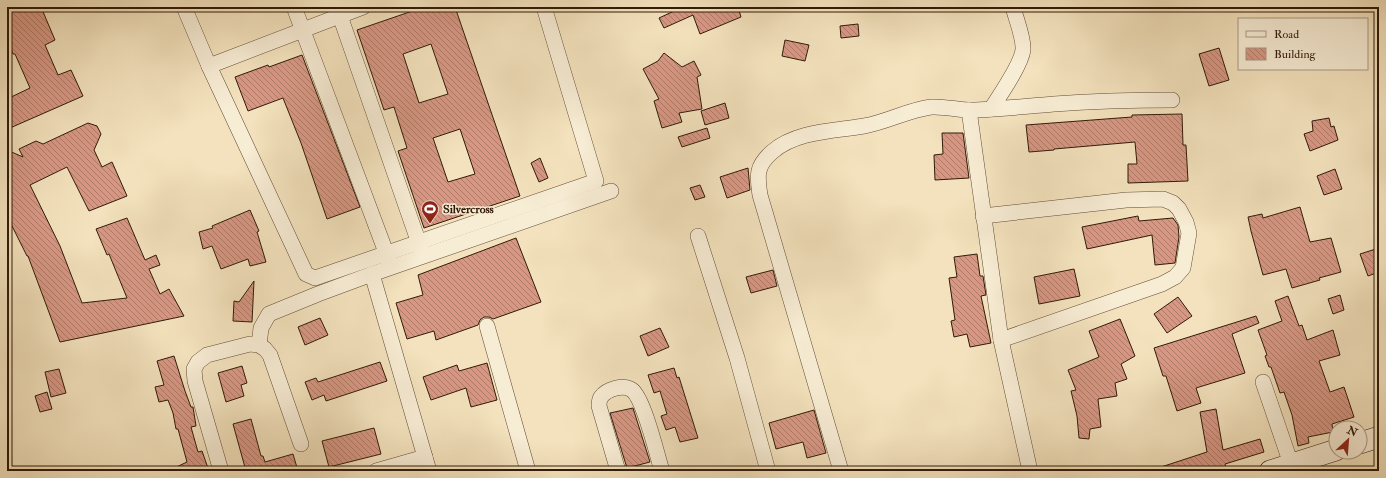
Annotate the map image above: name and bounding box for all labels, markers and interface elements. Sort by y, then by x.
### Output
legend [1238,18,1368,70]
text: Road [1274,27,1299,42]
text: Building [1274,47,1317,62]
sports icon: Silvercross [420,199,440,224]
place label: Silvercross [443,202,494,217]
north arrow [1328,420,1368,460]
text: N [1344,423,1360,440]

